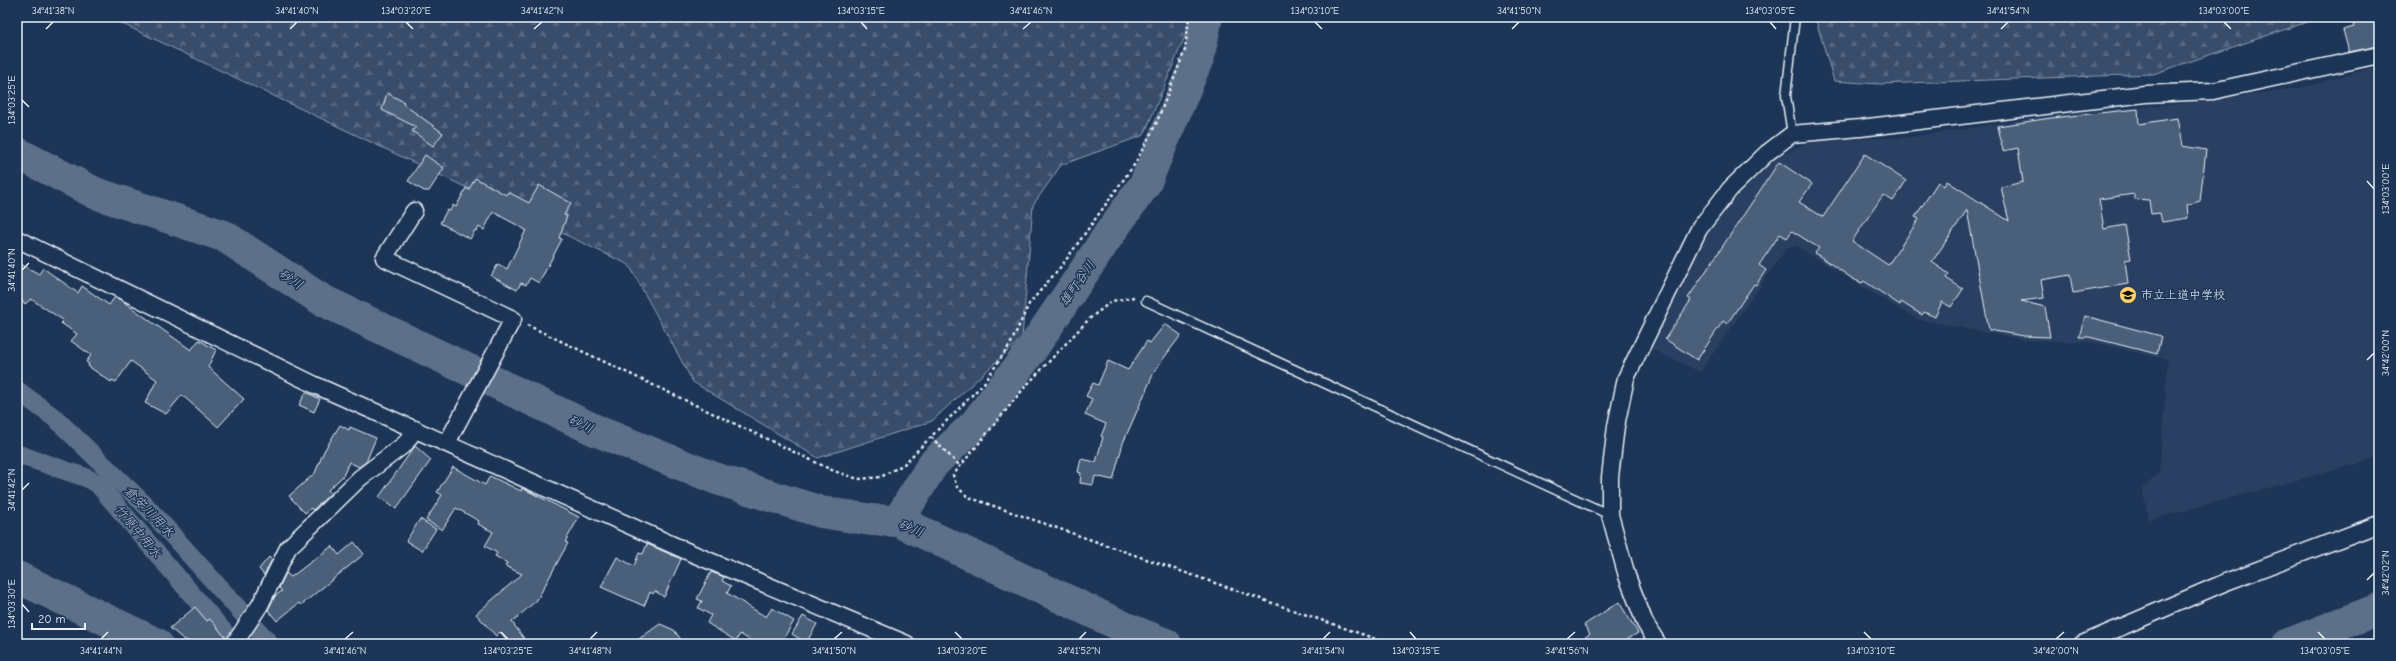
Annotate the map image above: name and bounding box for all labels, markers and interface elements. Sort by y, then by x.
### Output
text: 34°41'38"N [32,5,74,17]
text: 34°41'40"N [275,5,319,17]
text: 134°03'20"E [381,5,431,17]
text: 34°41'42"N [521,5,563,17]
text: 134°03'15"E [837,5,885,17]
text: 34°41'46"N [1010,5,1052,17]
text: 134°03'10"E [1291,5,1339,17]
text: 34°41'50"N [1497,5,1541,17]
text: 134°03'05"E [1745,5,1795,17]
text: 34°41'54"N [1987,5,2029,17]
text: 134°03'00"E [2199,5,2249,17]
text: 134°03'25"E [6,76,18,124]
text: 134°03'00"E [2380,164,2392,214]
text: 34°41'40"N [6,248,18,292]
water label: 雄町谷川 [1056,257,1098,309]
water label: 砂川 [276,266,306,292]
school or university icon: 市立上道中学校 [2118,285,2138,305]
place label: 市立上道中学校 [2141,288,2225,302]
text: 34°42'00"N [2380,330,2392,376]
water label: 砂川 [566,412,596,436]
text: 34°41'42"N [6,469,18,511]
water label: 倉安川用水 [121,482,177,540]
water label: 竹原中用水 [111,501,165,561]
water label: 砂川 [896,516,926,540]
text: 34°42'02"N [2380,550,2392,596]
text: 134°03'30"E [6,579,18,629]
scale bar [32,605,85,631]
text: 20 m [38,612,66,626]
text: 34°41'44"N [80,645,122,657]
text: 34°41'46"N [324,645,366,657]
text: 134°03'25"E [484,645,532,657]
text: 34°41'48"N [569,645,611,657]
text: 34°41'50"N [812,645,856,657]
text: 134°03'20"E [937,645,987,657]
text: 34°41'52"N [1057,645,1101,657]
text: 34°41'54"N [1302,645,1344,657]
text: 134°03'15"E [1392,645,1440,657]
text: 34°41'56"N [1545,645,1589,657]
text: 134°03'10"E [1847,645,1895,657]
text: 34°42'00"N [2033,645,2079,657]
text: 134°03'05"E [2300,645,2350,657]

